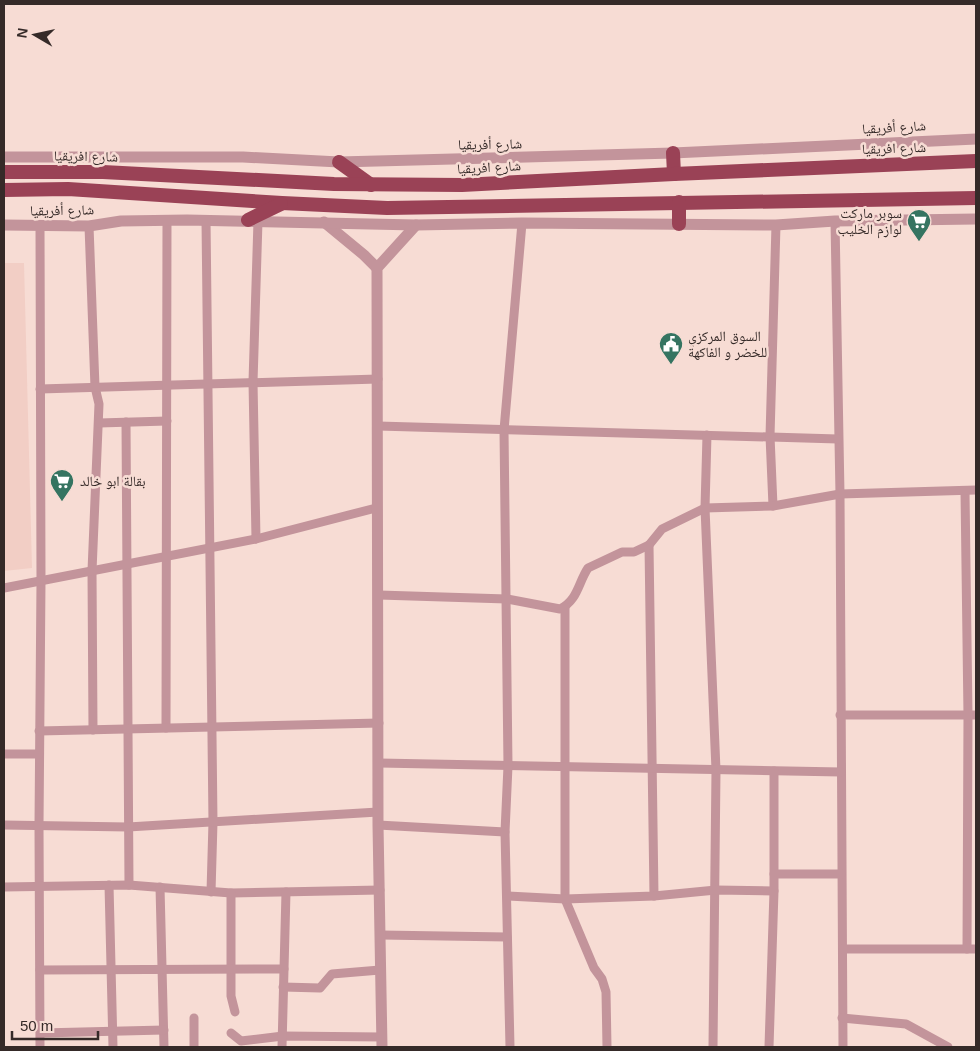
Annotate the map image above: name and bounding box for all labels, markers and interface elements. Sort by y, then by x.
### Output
north arrow [10,10,60,60]
text: N [13,27,31,39]
street label: شارع أفريقيا [862,117,927,139]
street label: شارع أفريقيا [458,135,522,155]
street label: شارع افريقيا [862,139,926,159]
street label: شارع افريقيا [54,147,118,167]
street label: شارع افريقيا [457,157,522,179]
street label: شارع أفريقيا [30,201,94,221]
place label: سوبر ماركت لوازم الخليب [837,205,902,239]
supermarket icon: سوبر ماركت لوازم الخليب [906,208,932,242]
place label: السوق المركزي للخضر و الفاكهة [688,328,767,361]
public building icon: السوق المركزي للخضر و الفاكهة [658,331,684,365]
supermarket icon: بقالة ابو خالد [49,468,75,502]
place label: بقالة ابو خالد [80,473,146,490]
scale bar [12,1008,99,1040]
text: 50 m [20,1017,53,1034]

